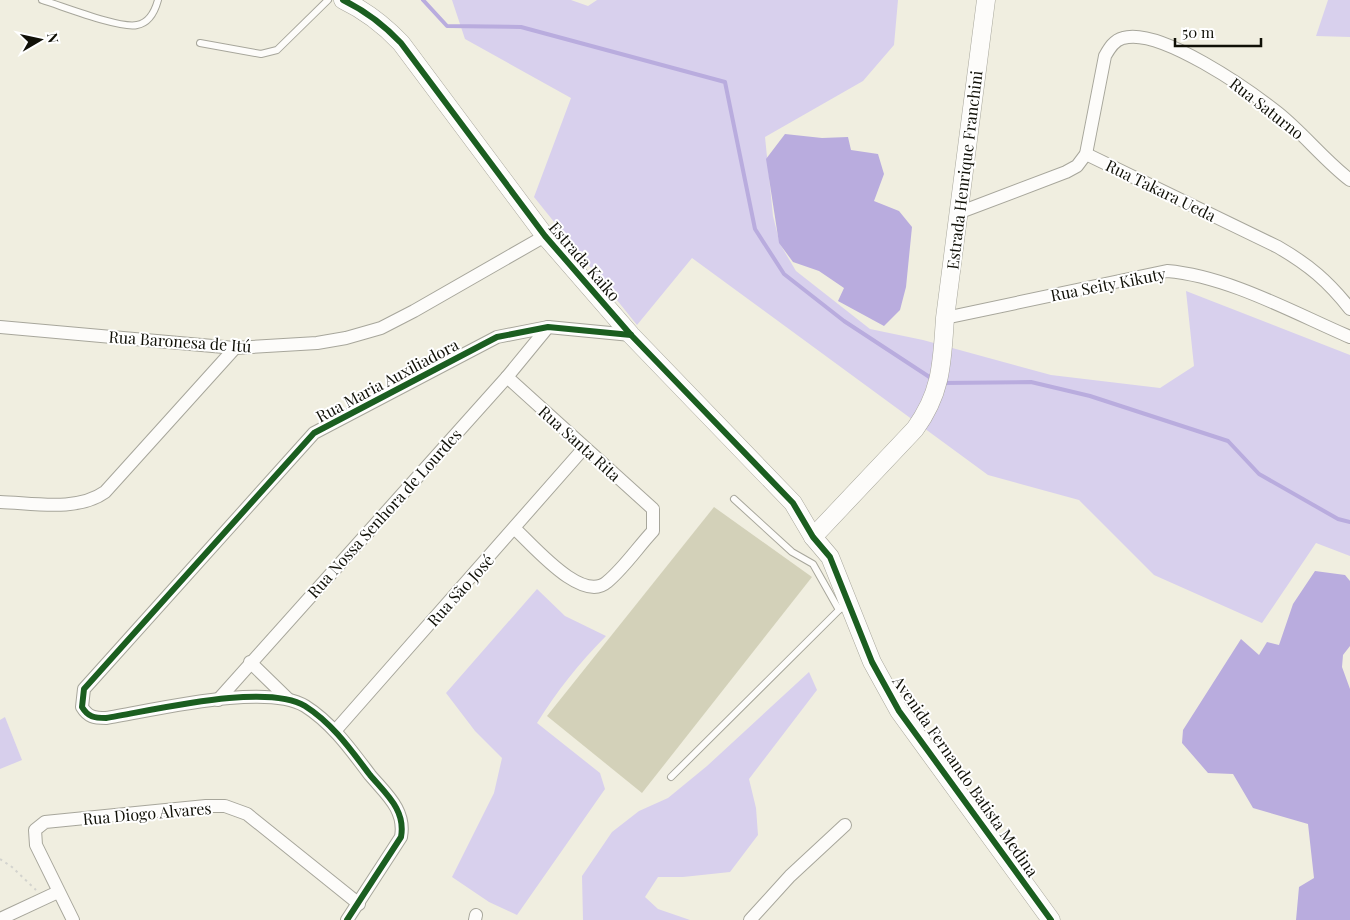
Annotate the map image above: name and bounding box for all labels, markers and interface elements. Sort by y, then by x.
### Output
north arrow [15,15,65,65]
scale bar [1175,15,1261,47]
text: 50 m [1182,22,1215,42]
text: N [43,31,64,44]
street label: Estrada Henrique Franchini [941,69,987,271]
street label: Rua Saturno [1226,73,1308,144]
street label: Rua Takara Ueda [1102,154,1220,226]
street label: Estrada Kaiko [545,217,626,305]
street label: Rua Seity Kikuty [1049,263,1167,305]
street label: Rua Baronesa de Itú [108,326,252,356]
street label: Rua Maria Auxiliadora [312,333,462,426]
street label: Rua Santa Rita [534,401,626,486]
street label: Rua Nossa Senhora de Lourdes [302,424,466,602]
street label: Rua São José [422,550,498,630]
street label: Avenida Fernando Batista Medina [888,671,1044,880]
street label: Rua Diogo Alvares [82,797,212,829]

